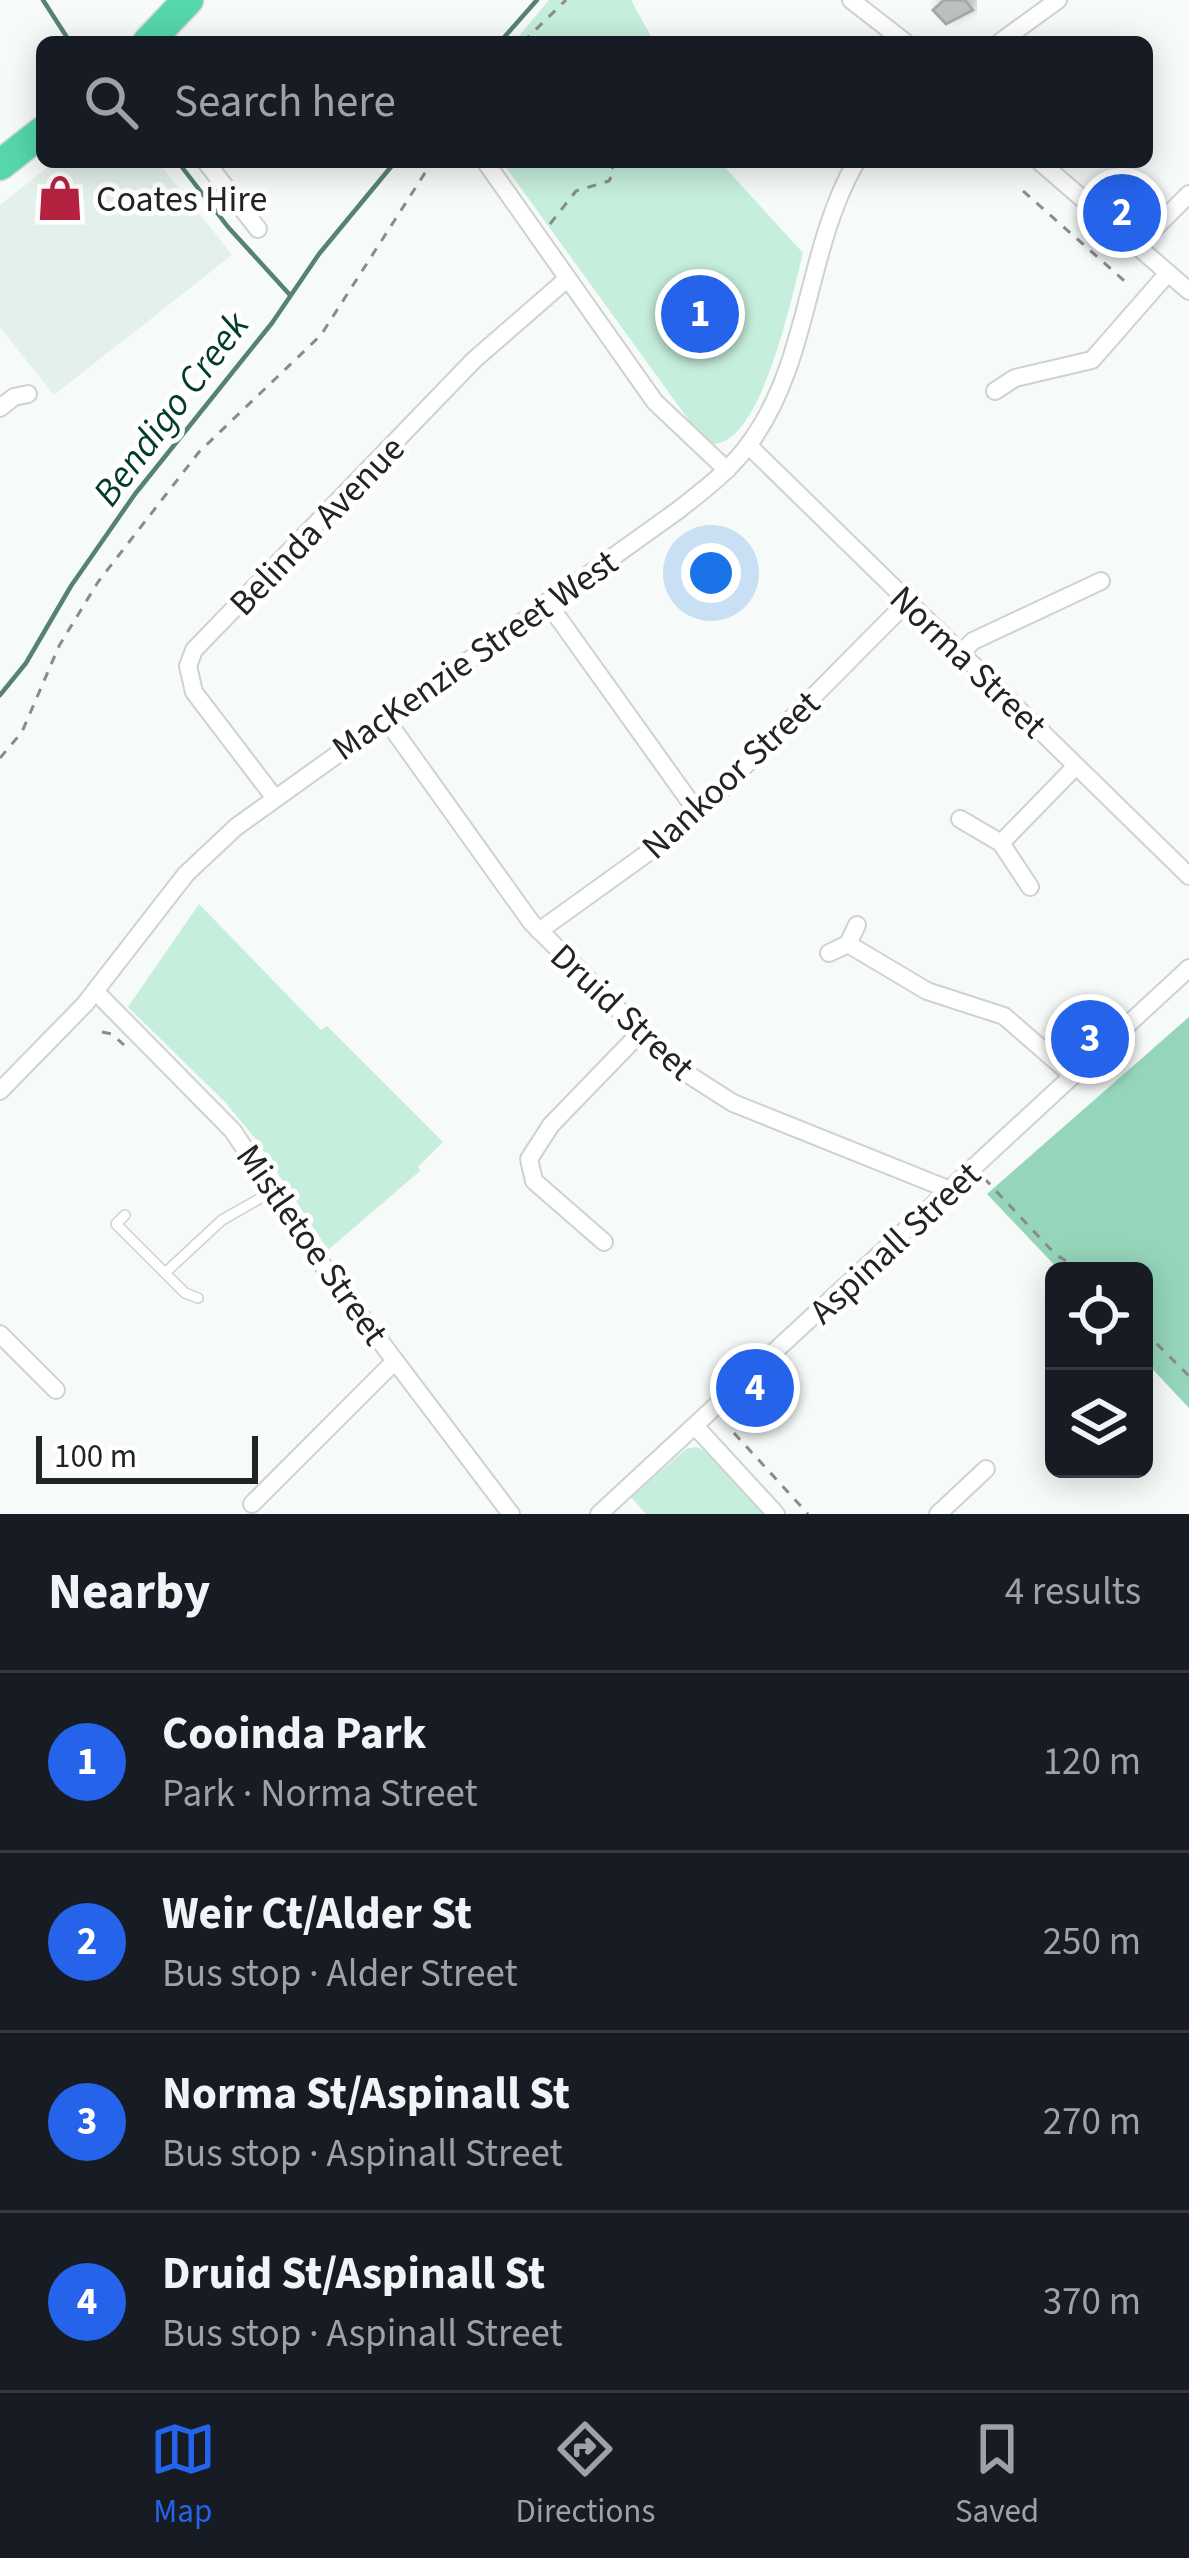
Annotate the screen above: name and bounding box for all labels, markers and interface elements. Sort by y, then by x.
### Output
search box [36,36,1153,168]
icon: search [78,69,144,135]
text: Search here [174,70,396,134]
pin: 2 [1083,168,1161,258]
shop icon: Coates Hire [35,173,85,223]
place label: Coates Hire [96,174,267,225]
pin: 1 [661,269,739,359]
water label: Bendigo Creek [80,299,264,518]
street label: Belinda Avenue [218,425,416,628]
street label: MacKenzie Street West [322,537,628,773]
your location [681,543,741,603]
street label: Norma Street [878,574,1058,750]
street label: Nankoor Street [631,679,832,871]
street label: Druid Street [539,932,705,1092]
pin: 3 [1051,994,1129,1084]
street label: Mistletoe Street [224,1134,400,1356]
street label: Aspinall Street [798,1150,992,1336]
map controls [1045,1262,1153,1478]
button: locate [1045,1262,1153,1370]
pin: 4 [716,1343,794,1433]
button: layers [1045,1370,1153,1478]
scale bar [36,1430,258,1483]
text: 100 m [54,1433,137,1480]
text: Nearby [48,1556,210,1628]
text: 4 results [1005,1564,1141,1620]
text: Cooinda Park [162,1702,426,1766]
text: 1 [77,1734,97,1790]
text: 120 m [1043,1734,1141,1790]
text: Park · Norma Street [162,1766,478,1822]
text: Weir Ct/Alder St [162,1882,472,1946]
text: 2 [77,1914,97,1970]
text: 250 m [1043,1914,1141,1970]
text: Bus stop · Alder Street [162,1946,518,2002]
text: Norma St/Aspinall St [162,2062,570,2126]
text: 3 [77,2094,97,2150]
text: 270 m [1043,2094,1141,2150]
text: Bus stop · Aspinall Street [162,2126,563,2182]
text: Druid St/Aspinall St [162,2242,545,2306]
text: 4 [77,2274,97,2330]
text: 370 m [1043,2274,1141,2330]
text: Bus stop · Aspinall Street [162,2306,563,2362]
tab: Map [150,2416,216,2535]
tab: Directions [516,2416,655,2535]
tab: Saved [955,2416,1039,2535]

